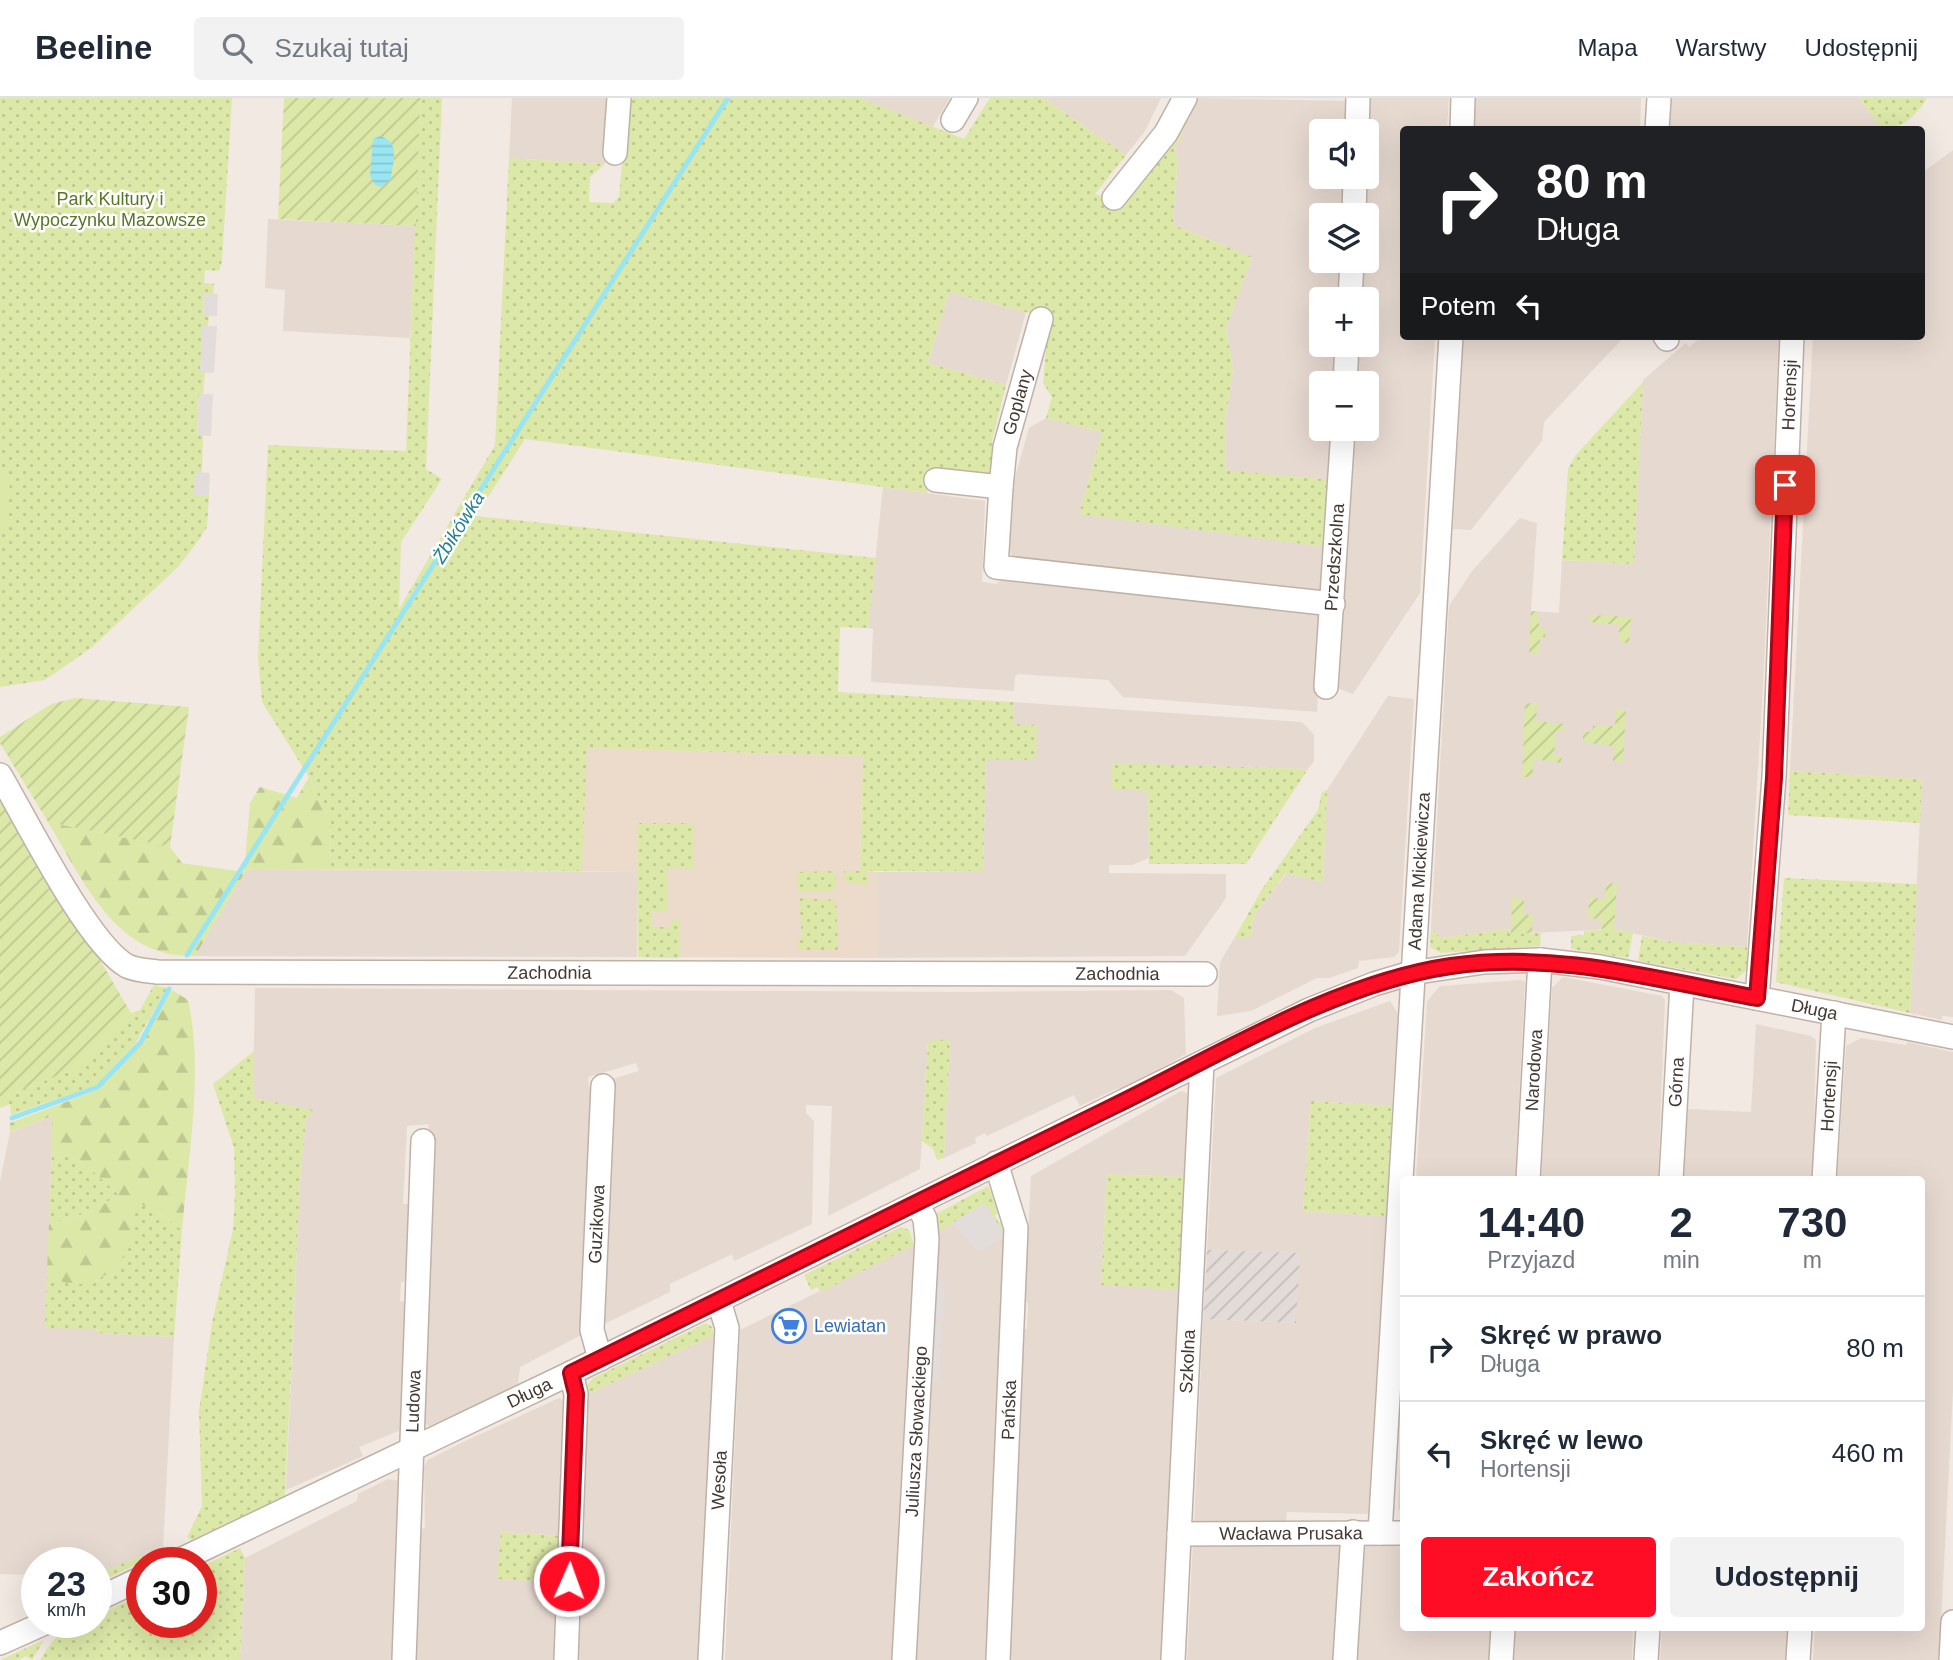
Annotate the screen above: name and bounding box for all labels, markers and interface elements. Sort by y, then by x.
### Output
search box [194,17,684,80]
text: Beeline [35,29,152,66]
icon: search [218,29,256,67]
text: Szukaj tutaj [274,33,409,63]
text: Mapa [1577,34,1637,61]
text: Warstwy [1675,34,1767,61]
text: Udostępnij [1805,34,1918,61]
map controls [1309,119,1379,441]
button: sound [1309,119,1379,189]
icon: right [1421,154,1512,245]
text: 80 m [1536,154,1648,208]
park label: Park Kultury i Wypoczynku Mazowsze [14,189,206,230]
button: layers [1309,203,1379,273]
text: Długa [1536,211,1620,247]
button: + [1309,287,1379,357]
icon: left [1510,287,1548,325]
text: Potem [1421,291,1496,321]
street label: Hortensji [1778,359,1801,431]
street label: Goplany [999,367,1036,437]
button: − [1309,371,1379,441]
pin [1755,455,1815,515]
icon: arrive [1766,466,1804,504]
water label: Żbikówka [428,488,489,568]
street label: Przedszkolna [1321,502,1348,612]
street label: Adama Mickiewicza [1405,791,1434,951]
street label: Zachodnia [507,963,592,983]
street label: Zachodnia [1075,964,1160,984]
street label: Długa [1789,995,1840,1024]
street label: Narodowa [1522,1028,1546,1112]
street label: Górna [1665,1056,1688,1108]
street label: Hortensji [1817,1060,1841,1132]
street label: Guzikowa [585,1183,609,1264]
text: 14:40 [1478,1199,1585,1246]
text: 2 [1669,1199,1693,1246]
text: 730 [1777,1199,1847,1246]
text: Przyjazd [1487,1247,1575,1273]
text: min [1663,1247,1700,1273]
text: m [1803,1247,1822,1273]
supermarket icon: Lewiatan [770,1307,808,1345]
place label: Lewiatan [814,1316,886,1336]
text: Skręć w prawo [1480,1320,1662,1350]
street label: Szkolna [1176,1328,1199,1394]
icon: right [1421,1330,1459,1368]
text: 80 m [1846,1333,1904,1363]
street label: Juliusza Słowackiego [902,1345,931,1517]
text: Długa [1480,1351,1540,1377]
street label: Ludowa [402,1368,425,1433]
street label: Długa [504,1373,556,1412]
street label: Pańska [998,1379,1020,1440]
text: Skręć w lewo [1480,1425,1643,1455]
icon: left [1421,1435,1459,1473]
text: 460 m [1832,1438,1904,1468]
street label: Wesoła [708,1449,731,1511]
text: Hortensji [1480,1456,1571,1482]
street label: Wacława Prusaka [1219,1523,1364,1544]
button: Zakończ [1421,1537,1656,1617]
button: Udostępnij [1670,1537,1904,1617]
position arrow [532,1544,606,1618]
speed limit sign: 30 [126,1547,217,1638]
text: 23 [47,1564,86,1603]
text: km/h [47,1600,86,1620]

